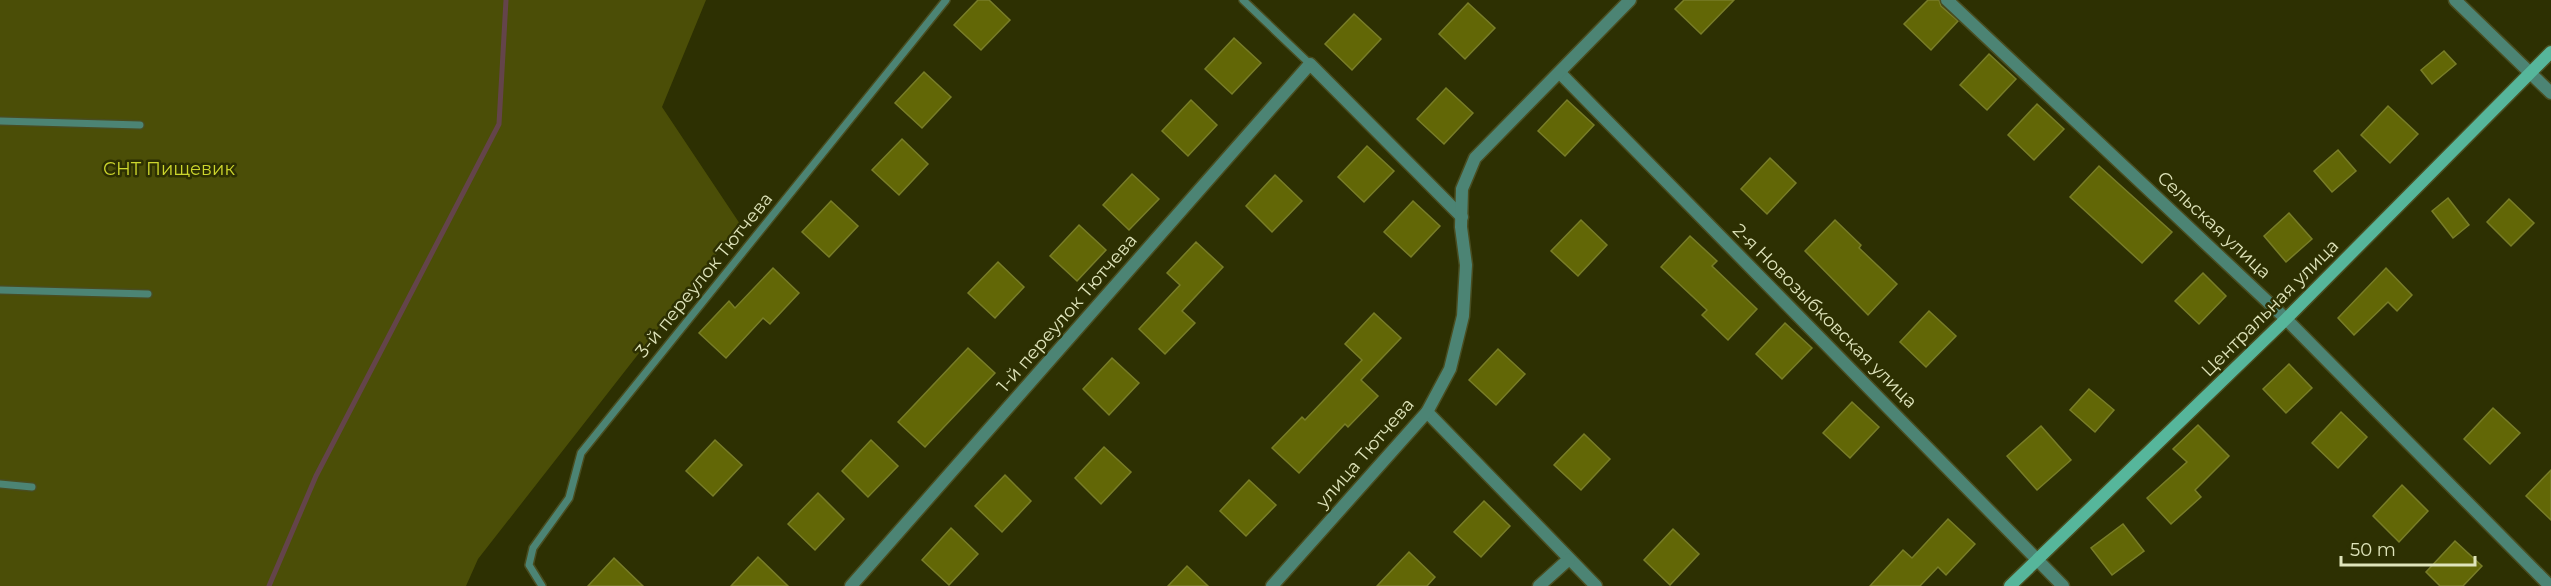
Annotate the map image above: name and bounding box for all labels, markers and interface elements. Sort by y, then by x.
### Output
park label: СНТ Пищевик [103,158,235,180]
street label: Сельская улица [2153,167,2275,283]
street label: 3-й переулок Тютчева [631,188,777,362]
street label: 2-я Новозыбковская улица [1728,219,1922,413]
street label: 1-й переулок Тютчева [992,230,1142,396]
street label: Центральная улица [2197,235,2343,381]
street label: улица Тютчева [1311,394,1419,513]
scale bar [2341,529,2474,567]
text: 50 m [2350,539,2396,561]

